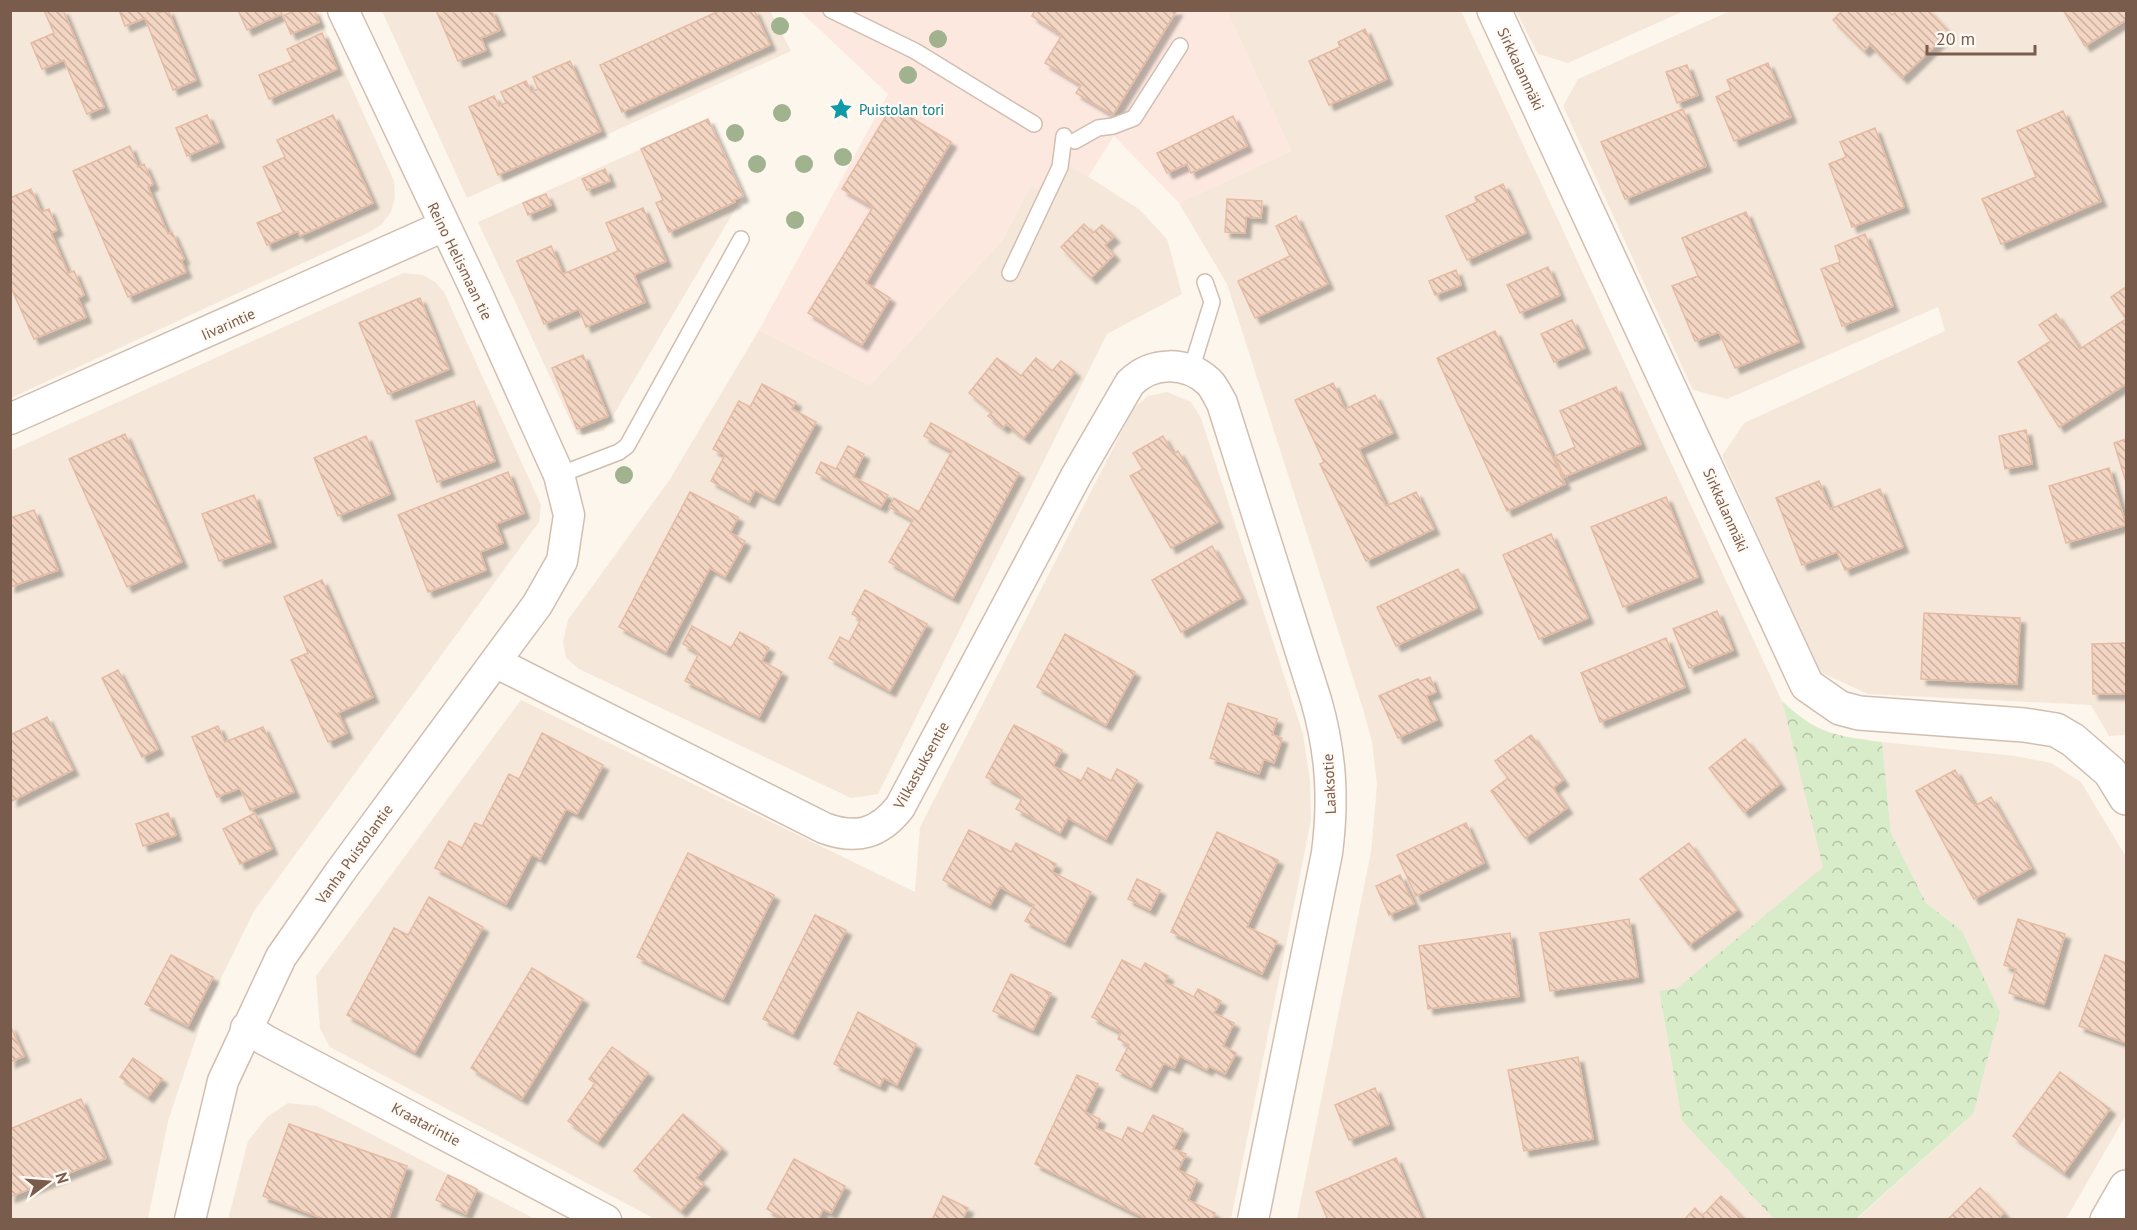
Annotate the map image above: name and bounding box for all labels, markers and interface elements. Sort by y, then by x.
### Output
scale bar [1927,18,2035,56]
street label: Sirkkalanmäki [1493,24,1549,114]
text: 20 m [1936,27,1975,50]
place icon: Puistolan tori [828,96,854,122]
place label: Puistolan tori [859,100,944,119]
street label: Reino Helismaan tie [423,199,497,323]
street label: Iivarintie [198,304,258,344]
street label: Sirkkalanmäki [1699,465,1753,555]
street label: Vilkastuksentie [889,718,953,813]
street label: Laaksotie [1318,753,1340,815]
street label: Vanha Puistolantie [311,800,397,909]
street label: Kraatarintie [388,1098,464,1150]
north arrow [18,1152,78,1212]
text: N [51,1170,73,1186]

